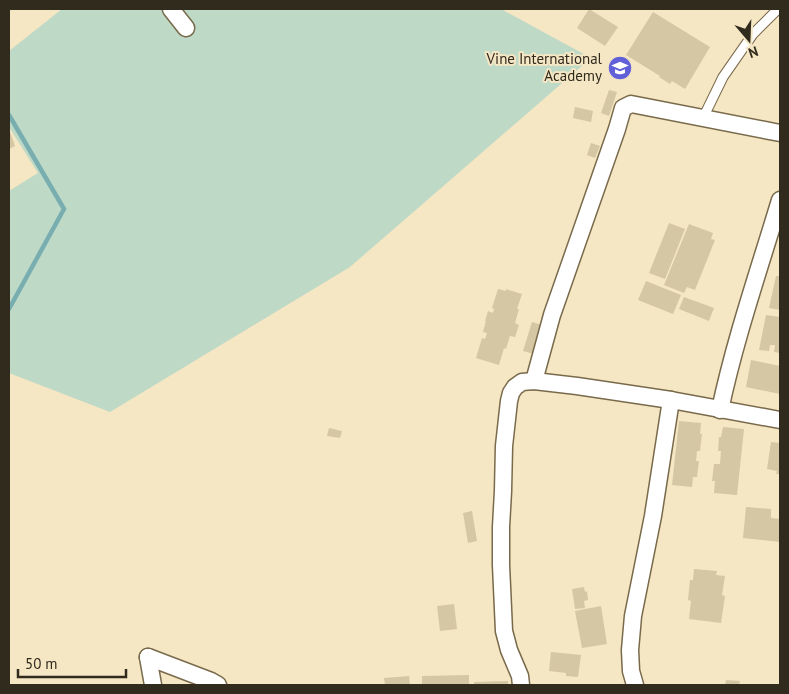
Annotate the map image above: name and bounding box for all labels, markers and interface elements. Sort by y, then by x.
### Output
north arrow [724,15,774,65]
text: N [746,42,761,62]
place label: Vine International Academy [486,49,603,85]
school or university icon: Vine International Academy [607,55,633,81]
scale bar [18,646,125,678]
text: 50 m [25,654,58,673]

